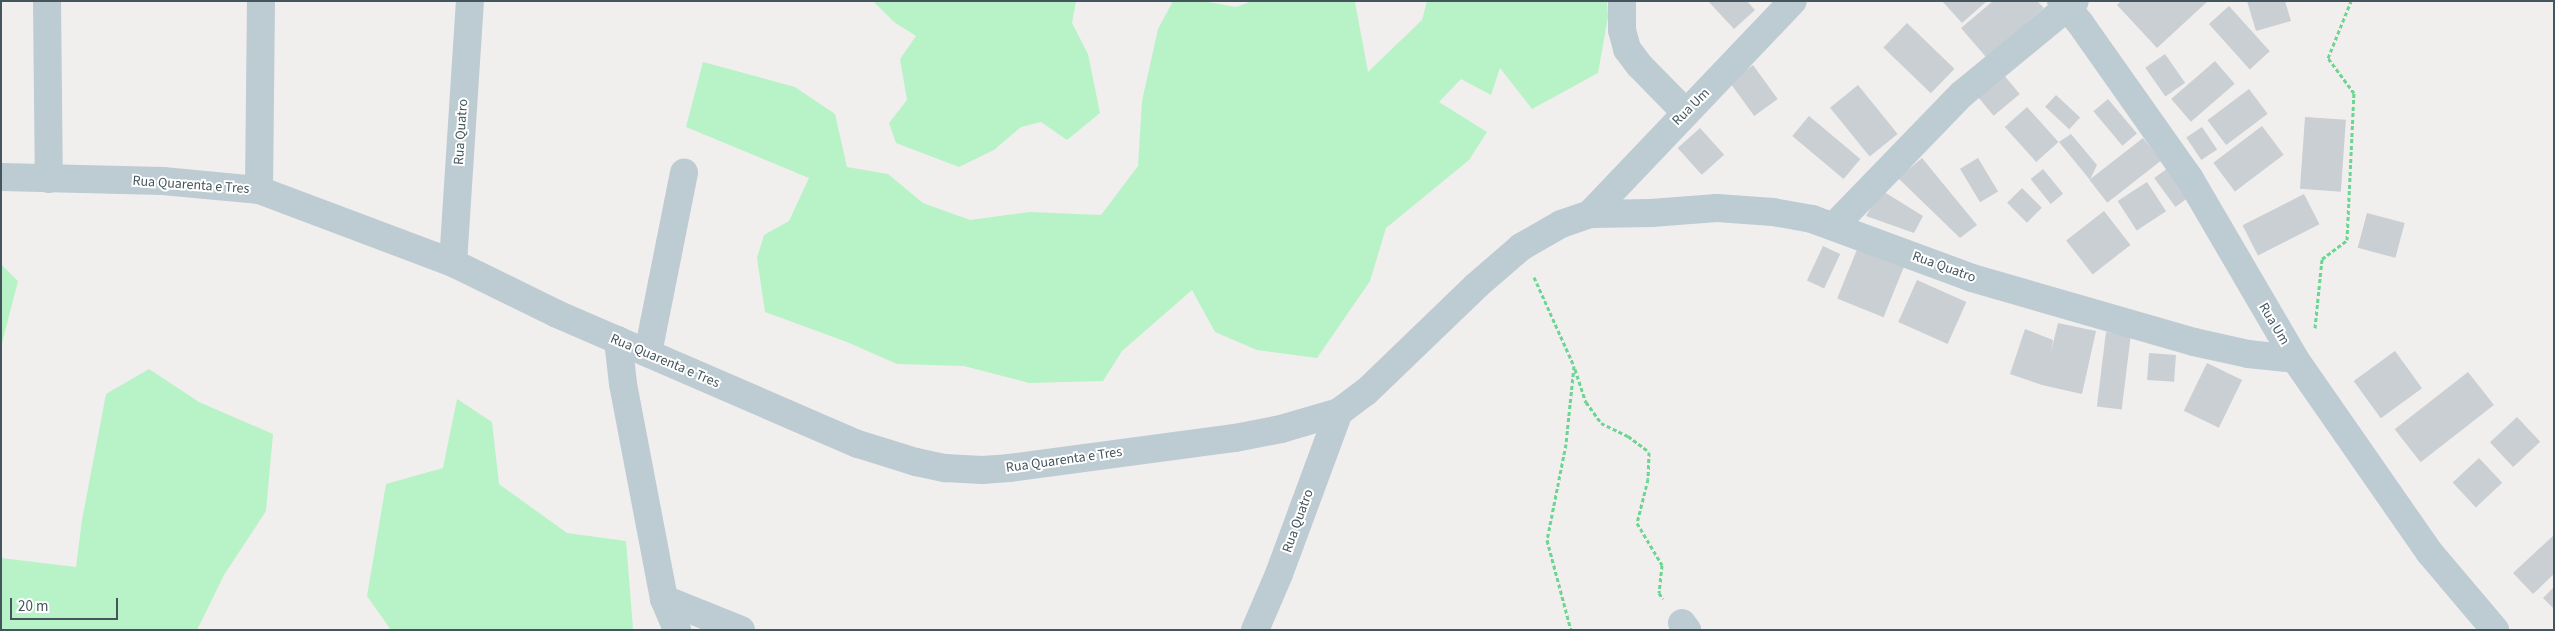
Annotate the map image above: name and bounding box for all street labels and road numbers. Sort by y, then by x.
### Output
street label: Rua Um [1669,85,1713,129]
street label: Rua Quatro [450,98,472,166]
street label: Rua Quarenta e Tres [132,173,250,197]
street label: Rua Quatro [1910,248,1978,286]
street label: Rua Um [2255,300,2293,348]
street label: Rua Quarenta e Tres [608,330,722,392]
street label: Rua Quarenta e Tres [1005,444,1123,476]
street label: Rua Quatro [1279,487,1317,555]

